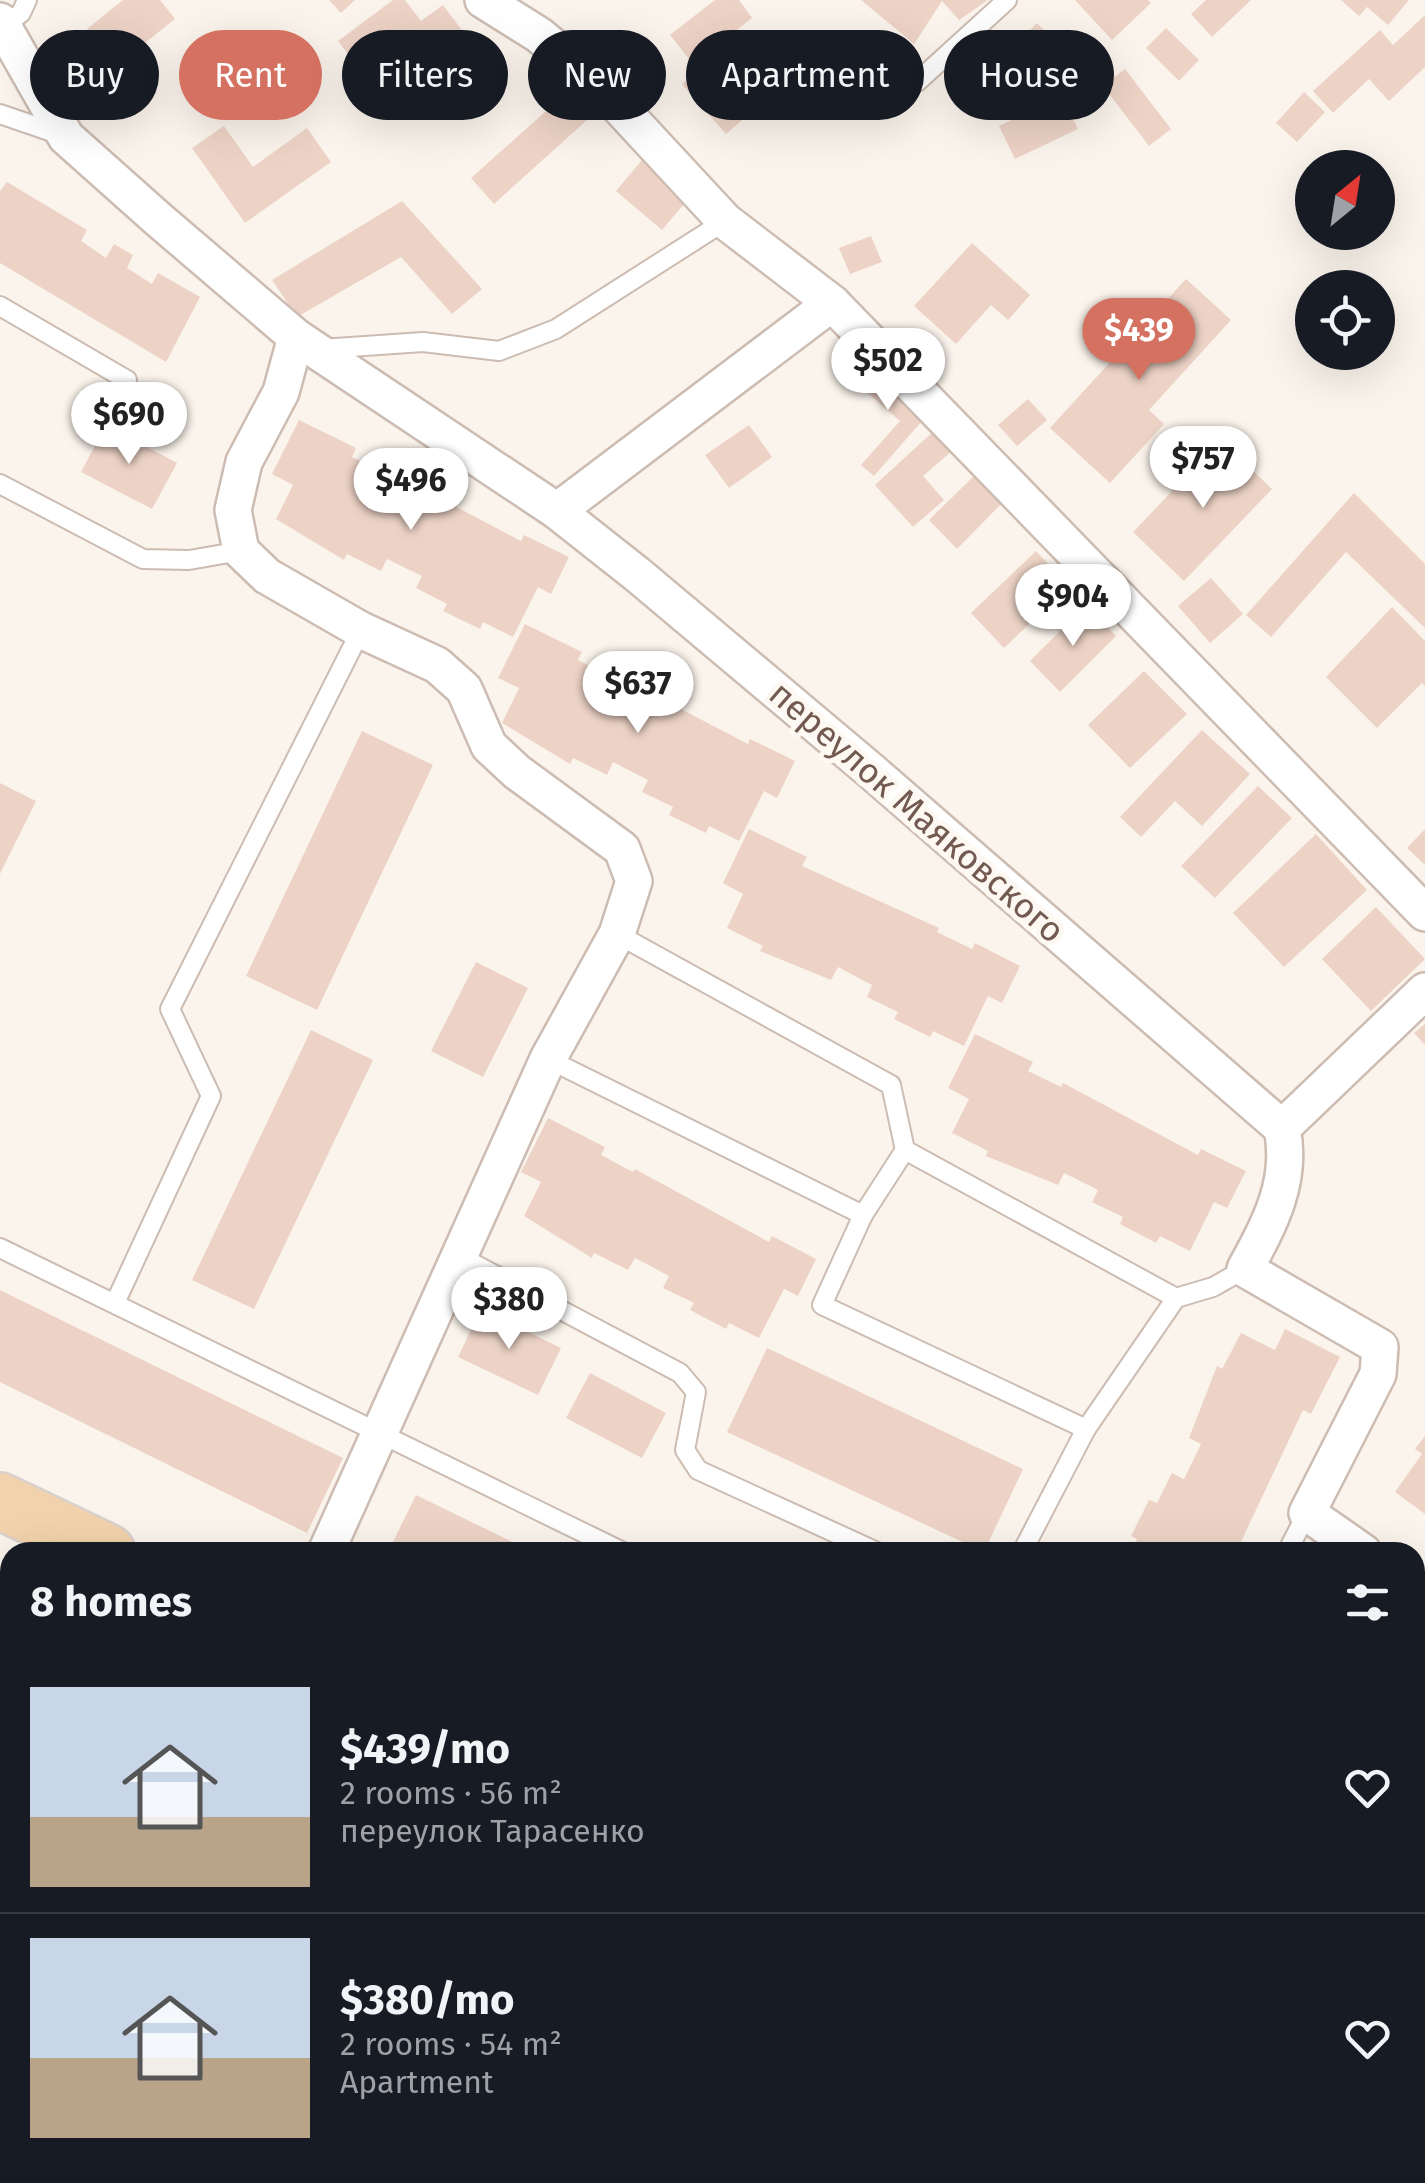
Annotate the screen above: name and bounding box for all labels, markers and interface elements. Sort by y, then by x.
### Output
chip: Buy [30,30,159,120]
chip: Rent [179,30,322,120]
chip: Filters [342,30,508,120]
chip: New [528,30,666,120]
chip: Apartment [686,30,924,120]
chip: House [944,30,1114,120]
north arrow [1295,150,1395,250]
map controls [1295,150,1395,370]
button: locate [1295,270,1395,370]
pin: $439 [1080,298,1198,383]
text: $439 [1104,311,1174,349]
pin: $502 [829,328,947,413]
text: $502 [853,341,923,379]
pin: $690 [70,382,188,467]
text: $690 [93,395,165,433]
pin: $757 [1144,426,1262,511]
text: $757 [1172,439,1234,477]
pin: $496 [352,448,470,533]
text: $496 [376,461,446,499]
pin: $904 [1014,564,1132,649]
text: $904 [1037,577,1109,615]
pin: $637 [579,651,697,736]
text: $637 [605,664,671,702]
street label: переулок Маяковского [761,672,1073,952]
pin: $380 [450,1267,568,1352]
text: $380 [473,1280,545,1318]
icon: filters [1340,1575,1395,1630]
text: 8 homes [30,1577,192,1627]
text: $439/mo [340,1724,510,1774]
icon: home [110,1727,230,1847]
icon: heart [1340,1760,1395,1815]
text: 2 rooms · 56 m² [340,1774,562,1812]
text: переулок Тарасенко [340,1812,645,1850]
text: $380/mo [340,1975,514,2025]
icon: home [110,1978,230,2098]
icon: heart [1340,2011,1395,2066]
text: 2 rooms · 54 m² [340,2025,562,2063]
text: Apartment [340,2063,494,2101]

